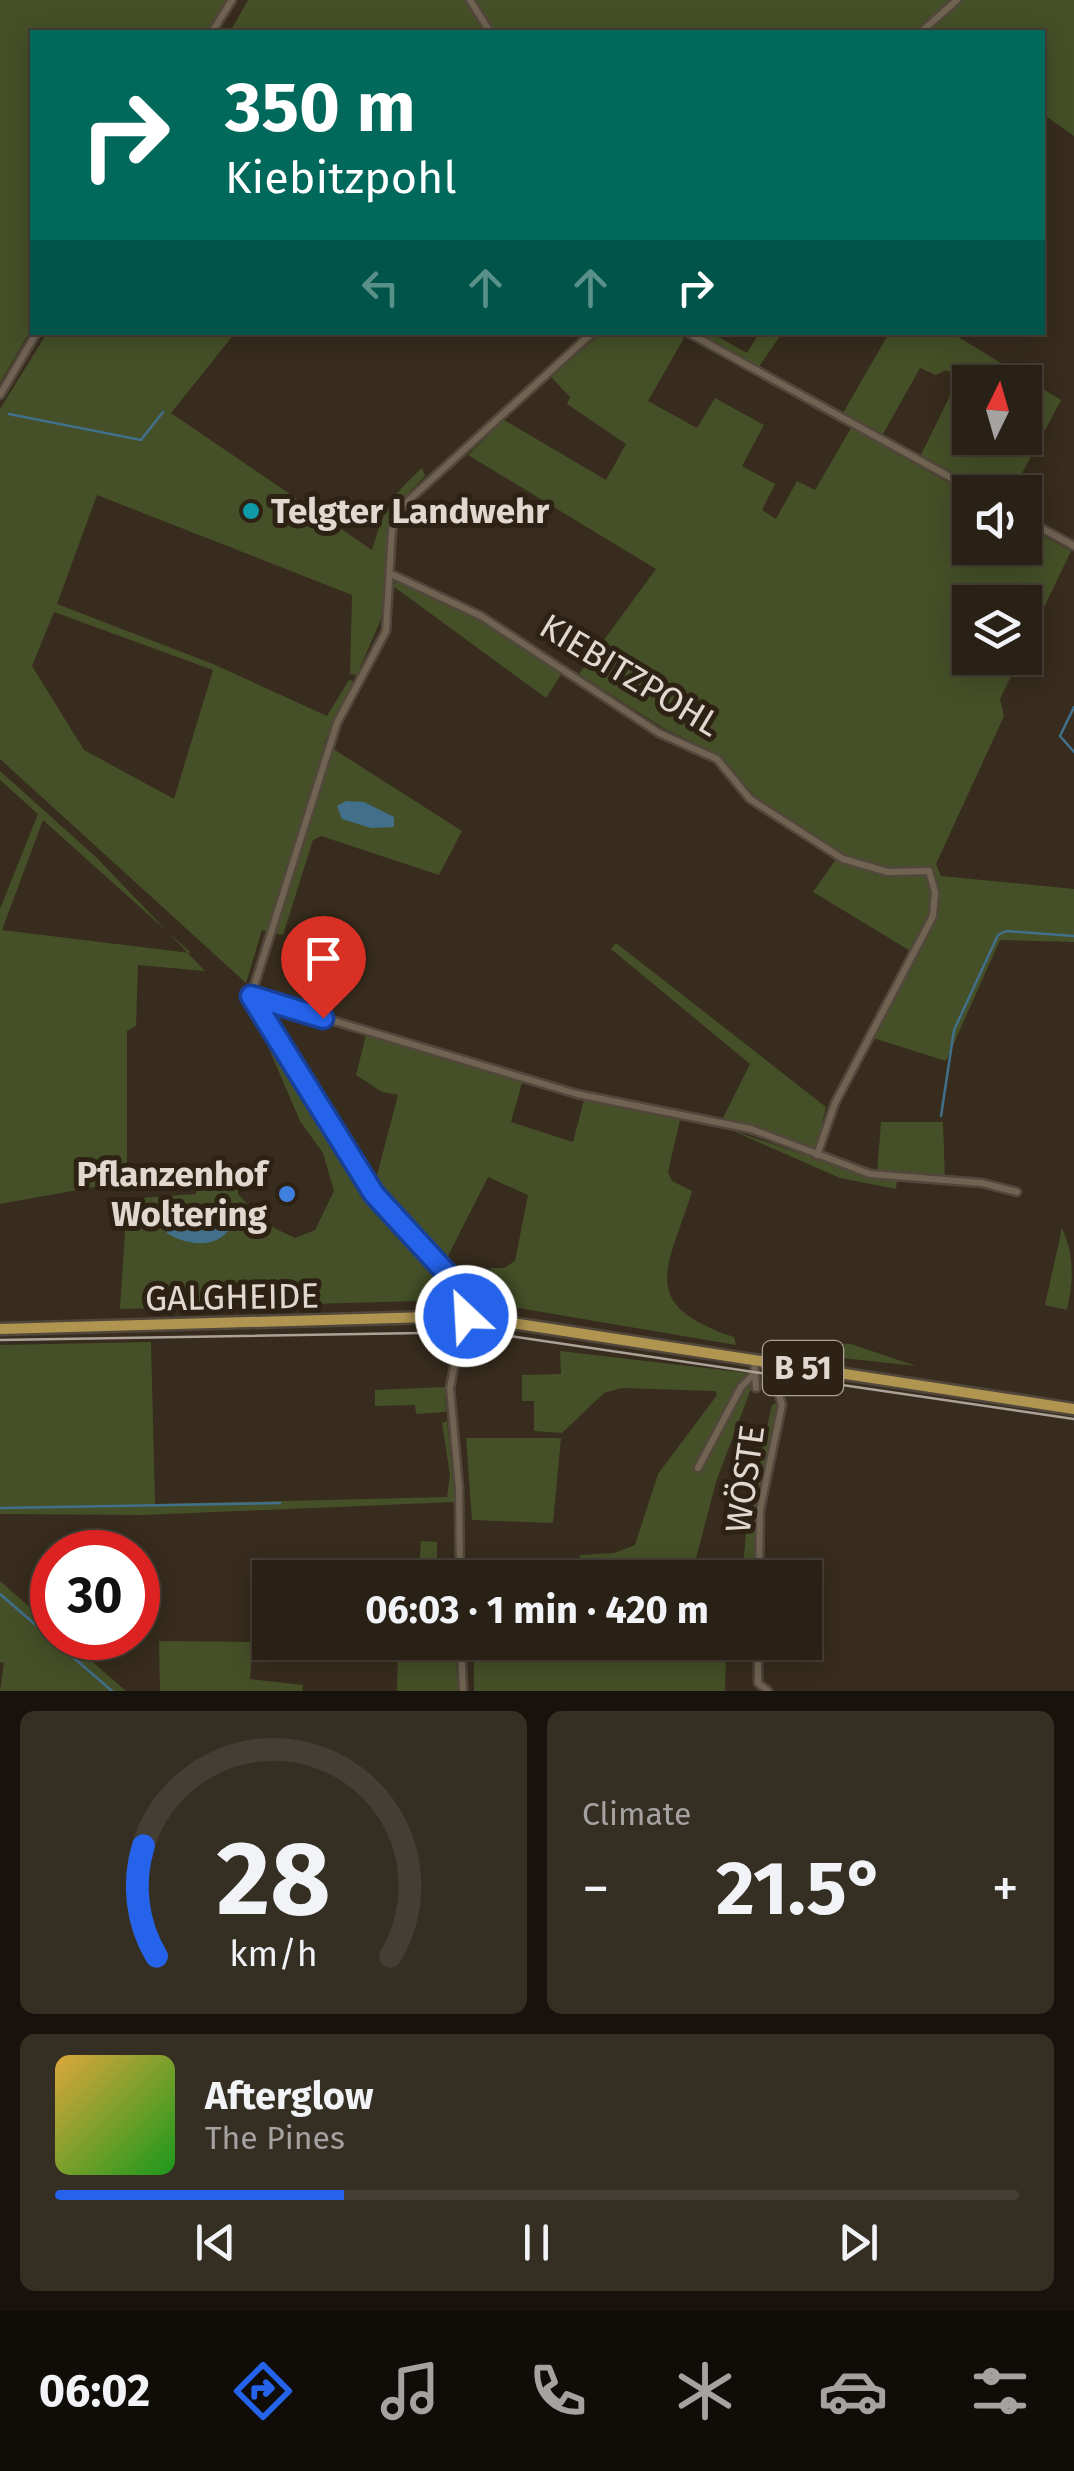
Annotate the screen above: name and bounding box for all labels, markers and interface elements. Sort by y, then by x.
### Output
text: 350 m [225,66,416,150]
icon: right [60,70,190,200]
text: Kiebitzpohl [225,151,457,205]
icon: left [353,260,408,315]
icon: ahead [458,260,513,315]
icon: ahead [563,260,618,315]
icon: right [668,260,723,315]
north arrow [952,365,1042,455]
map controls [952,365,1042,675]
button: sound [952,475,1042,565]
place label: Telgter Landwehr [271,490,550,532]
marker: Telgter Landwehr [240,500,262,522]
button: layers [952,585,1042,675]
street label: KIEBITZPOHL [532,605,728,745]
pin [281,916,366,1019]
icon: arrive [296,931,351,986]
place label: Pflanzenhof Woltering [77,1153,271,1235]
marker: Pflanzenhof Woltering [276,1183,298,1205]
position arrow [414,1264,518,1368]
street label: GALGHEIDE [145,1274,319,1320]
road number: B 51 [763,1341,843,1395]
street label: WÖSTE [717,1422,773,1536]
speed limit sign: 30 [30,1530,160,1660]
text: 06:03 · 1 min · 420 m [365,1587,709,1633]
text: Climate [582,1795,691,1833]
text: 28 [216,1817,331,1942]
text: 21.5° [716,1844,885,1934]
text: − [582,1856,610,1922]
text: + [992,1856,1019,1922]
text: km/h [229,1933,318,1975]
text: Afterglow [205,2073,373,2119]
text: The Pines [205,2119,345,2157]
icon: previous [188,2215,243,2270]
icon: pause [509,2215,564,2270]
icon: next [831,2215,886,2270]
icon: directions [228,2356,298,2426]
icon: music [375,2356,445,2426]
icon: phone [523,2356,593,2426]
icon: climate [670,2356,740,2426]
icon: car [818,2356,888,2426]
icon: filters [965,2356,1035,2426]
text: 06:02 [39,2364,150,2418]

